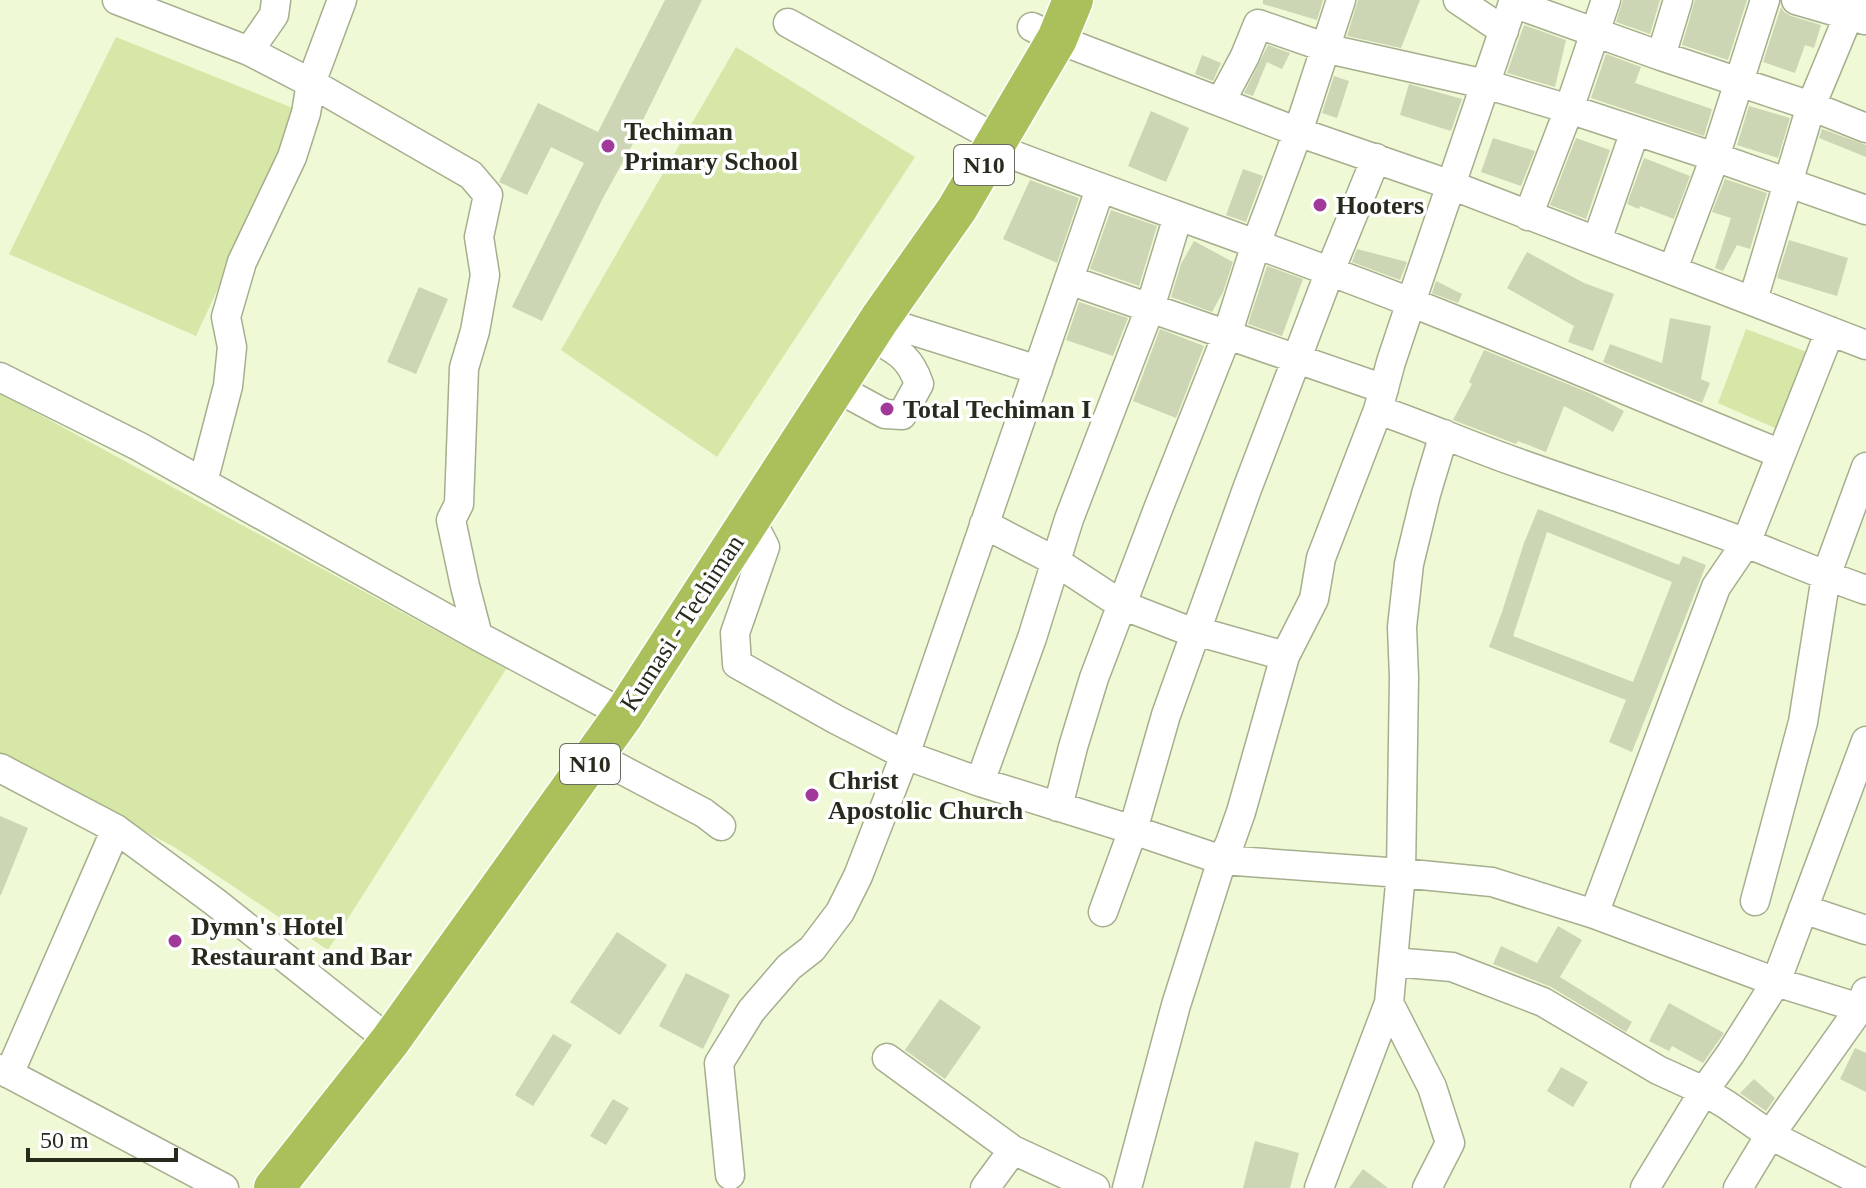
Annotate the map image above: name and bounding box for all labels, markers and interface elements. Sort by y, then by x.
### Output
place label: Techiman Primary School [624,117,798,176]
marker: Techiman Primary School [599,137,617,155]
road number: N10 [954,145,1014,185]
place label: Hooters [1336,191,1424,220]
marker: Hooters [1311,196,1329,214]
place label: Total Techiman I [903,395,1091,424]
marker: Total Techiman I [878,400,896,418]
street label: Kumasi - Techiman [614,529,750,717]
road number: N10 [560,744,620,784]
place label: Christ Apostolic Church [828,766,1024,825]
marker: Christ Apostolic Church [803,786,821,804]
place label: Dymn's Hotel Restaurant and Bar [191,912,412,971]
marker: Dymn's Hotel Restaurant and Bar [166,932,184,950]
scale bar [28,1112,176,1162]
text: 50 m [40,1127,89,1153]

